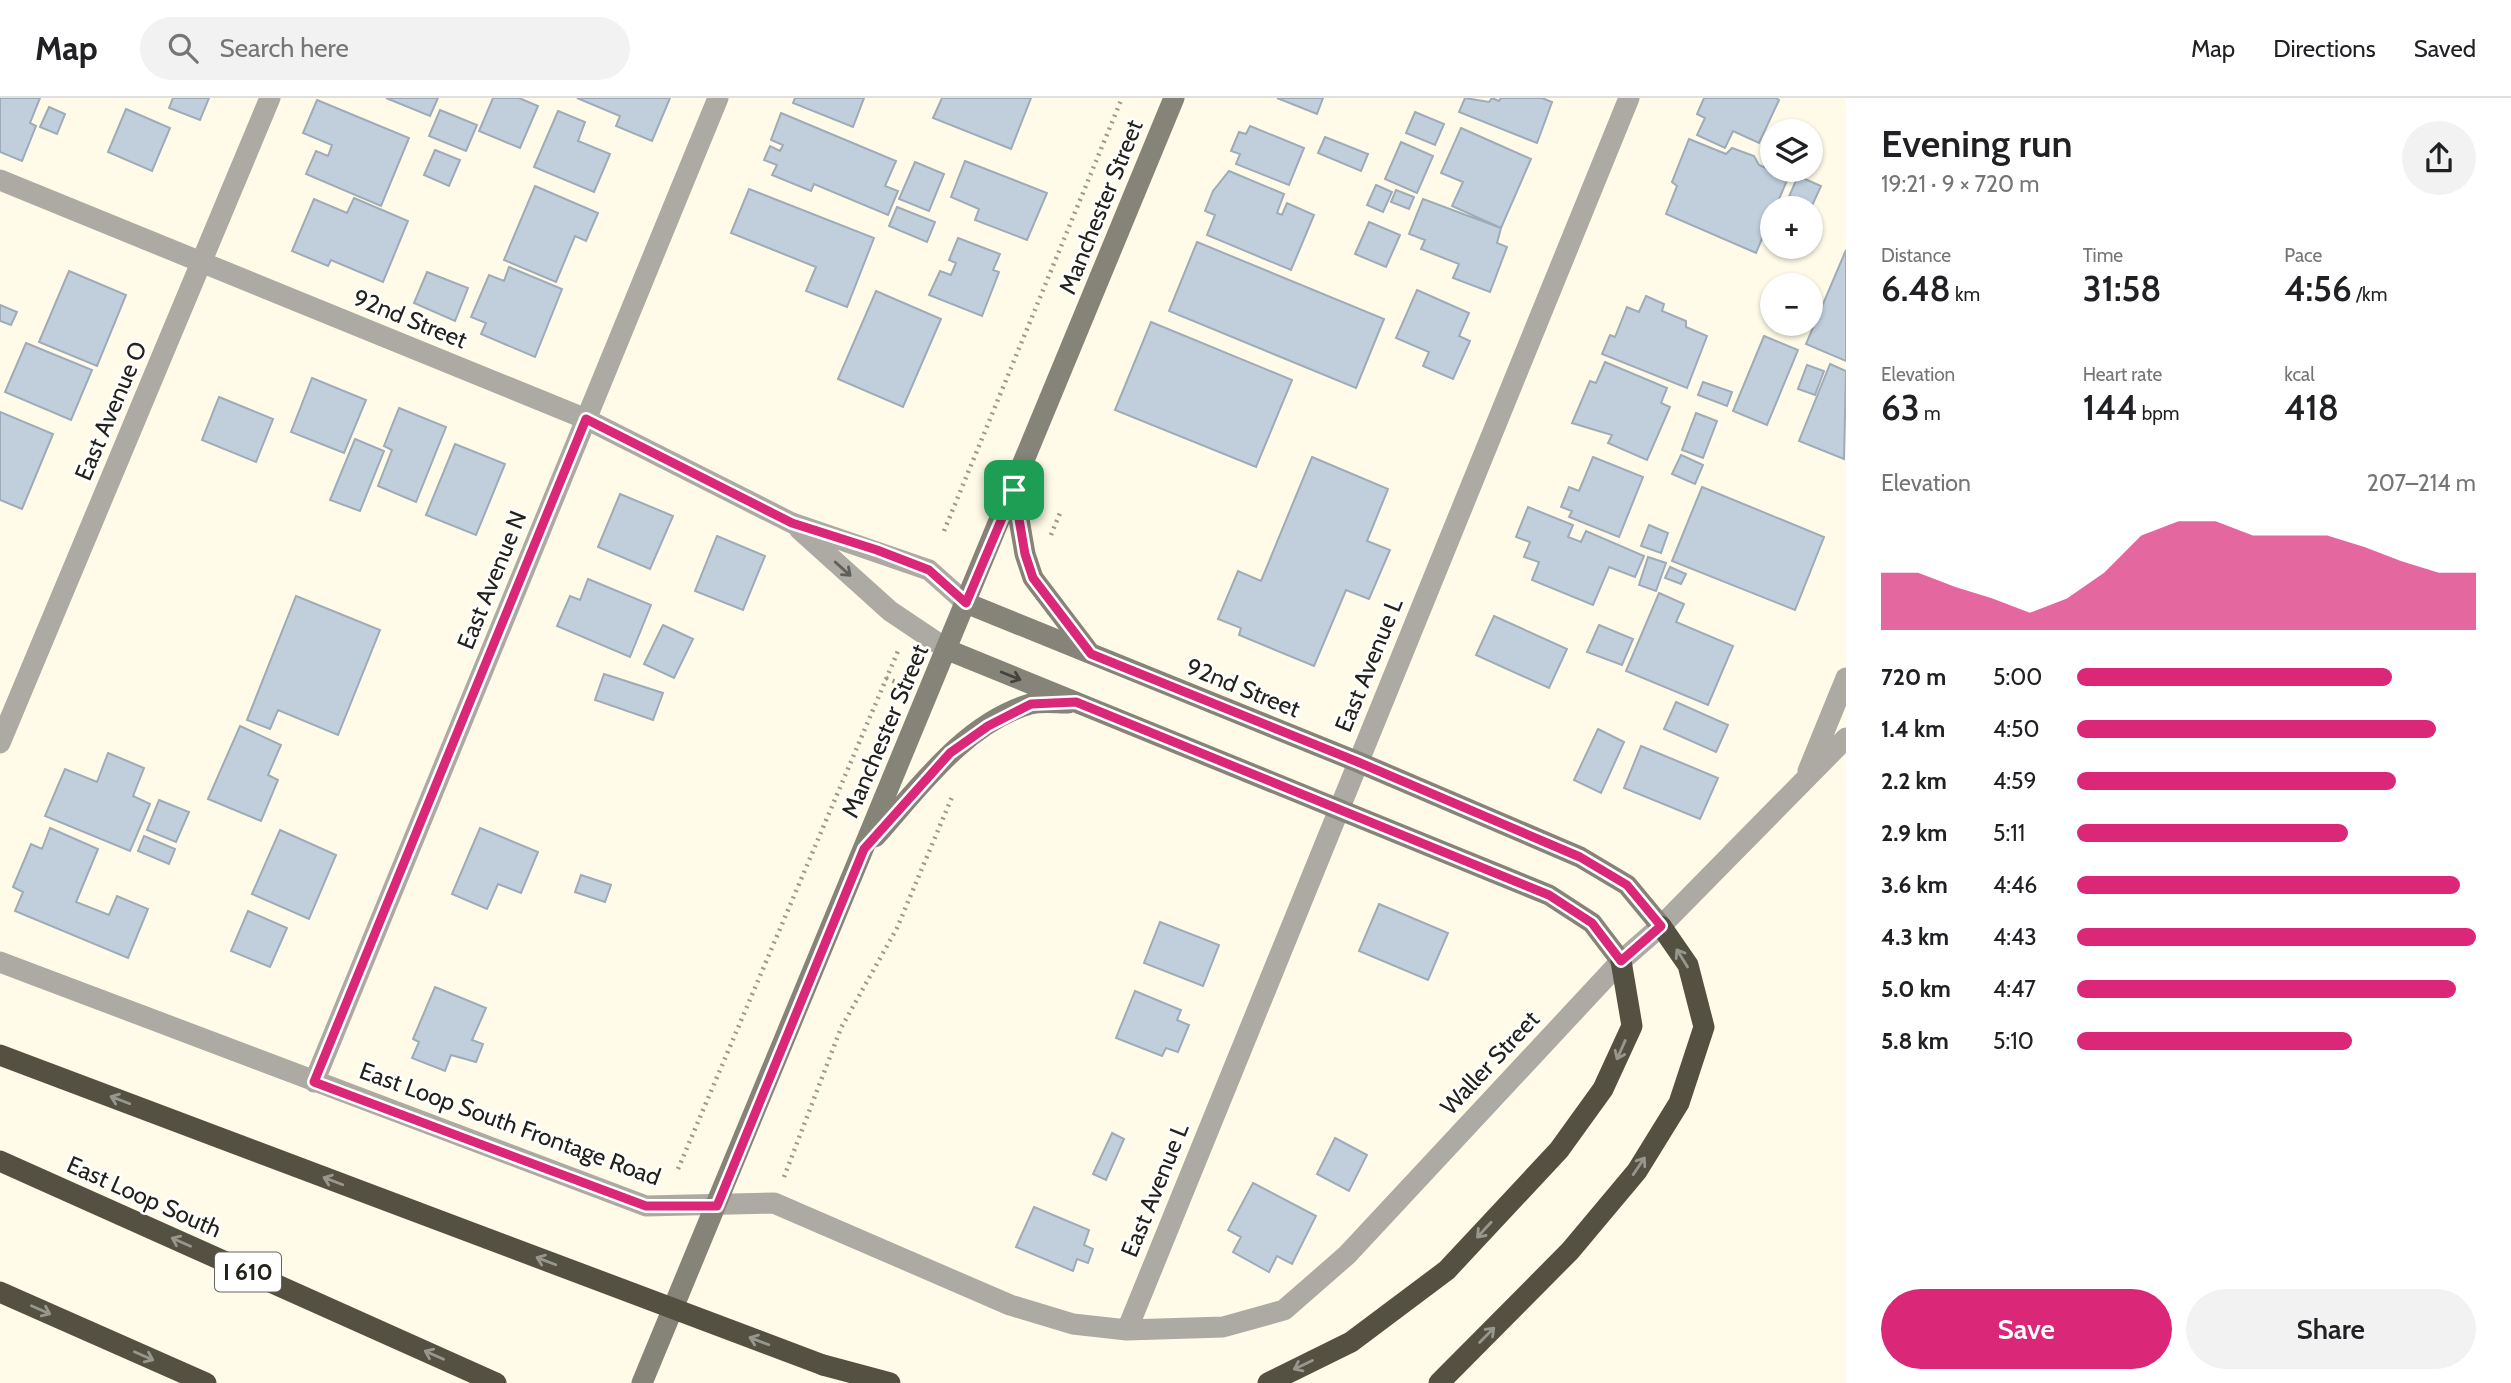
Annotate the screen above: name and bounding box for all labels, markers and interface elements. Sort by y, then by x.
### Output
search box [140,17,630,80]
text: Map [35,28,98,68]
icon: search [164,29,202,67]
text: Search here [220,32,349,64]
text: Map [2191,34,2235,63]
text: Directions [2273,34,2376,63]
text: Saved [2414,34,2476,63]
street label: Manchester Street [1052,115,1149,298]
map controls [1760,119,1823,336]
button: layers [1760,119,1823,182]
text: Evening run [1881,120,2073,167]
button: share [2402,121,2476,195]
text: 19:21 · 9 × 720 m [1881,170,2040,198]
button: + [1760,196,1823,259]
text: Distance [1881,244,1951,267]
text: Time [2083,244,2123,267]
text: Pace [2284,244,2322,267]
text: 6.48 [1881,267,1951,310]
text: 31:58 [2083,267,2162,310]
text: 4:56 [2284,267,2352,310]
button: − [1760,273,1823,336]
street label: 92nd Street [349,283,471,354]
text: km [1951,283,1980,306]
text: /km [2352,283,2387,306]
street label: East Avenue O [68,337,153,485]
text: Elevation [1881,363,1955,386]
text: Heart rate [2083,363,2162,386]
text: kcal [2284,363,2315,386]
text: 63 [1881,386,1920,429]
text: 144 [2083,386,2137,429]
text: 418 [2284,386,2339,429]
text: m [1920,402,1941,425]
text: bpm [2137,402,2180,425]
pin [984,460,1044,520]
text: Elevation [1881,469,1971,497]
text: 207–214 m [2367,469,2476,497]
icon: arrive [995,471,1033,509]
street label: East Avenue N [451,506,532,653]
one-way arrow [834,561,852,577]
street label: East Avenue L [1329,594,1409,736]
street label: Manchester Street [835,640,934,822]
street label: 92nd Street [1182,652,1304,723]
text: 720 m [1881,663,1946,691]
text: 5:00 [1993,663,2042,691]
one-way arrow [1000,670,1021,683]
text: 1.4 km [1881,715,1945,743]
text: 4:50 [1993,715,2040,743]
text: 2.2 km [1881,767,1947,795]
text: 4:59 [1993,767,2037,795]
text: 2.9 km [1881,819,1947,847]
text: 5:11 [1993,819,2025,847]
text: 3.6 km [1881,871,1948,899]
text: 4:46 [1993,871,2037,899]
text: 4.3 km [1881,923,1949,951]
text: 4:43 [1993,923,2037,951]
one-way arrow [1675,949,1690,968]
text: 5.0 km [1881,975,1951,1003]
text: 4:47 [1993,975,2036,1003]
street label: Waller Street [1434,1005,1545,1121]
text: 5.8 km [1881,1027,1949,1055]
text: 5:10 [1993,1027,2034,1055]
one-way arrow [1613,1040,1626,1061]
street label: East Loop South Frontage Road [356,1056,665,1192]
one-way arrow [110,1093,132,1106]
street label: East Avenue L [1115,1119,1195,1261]
street label: East Loop South [62,1150,226,1244]
one-way arrow [1632,1157,1646,1176]
one-way arrow [323,1173,344,1186]
one-way arrow [1476,1221,1492,1239]
one-way arrow [171,1235,192,1248]
road number: I 610 [215,1252,281,1292]
one-way arrow [535,1253,557,1266]
button: Save [1881,1289,2172,1369]
button: Share [2186,1289,2476,1369]
one-way arrow [30,1304,51,1317]
one-way arrow [1478,1326,1495,1343]
one-way arrow [748,1334,770,1346]
one-way arrow [423,1348,445,1361]
one-way arrow [133,1350,154,1363]
one-way arrow [1293,1359,1314,1373]

